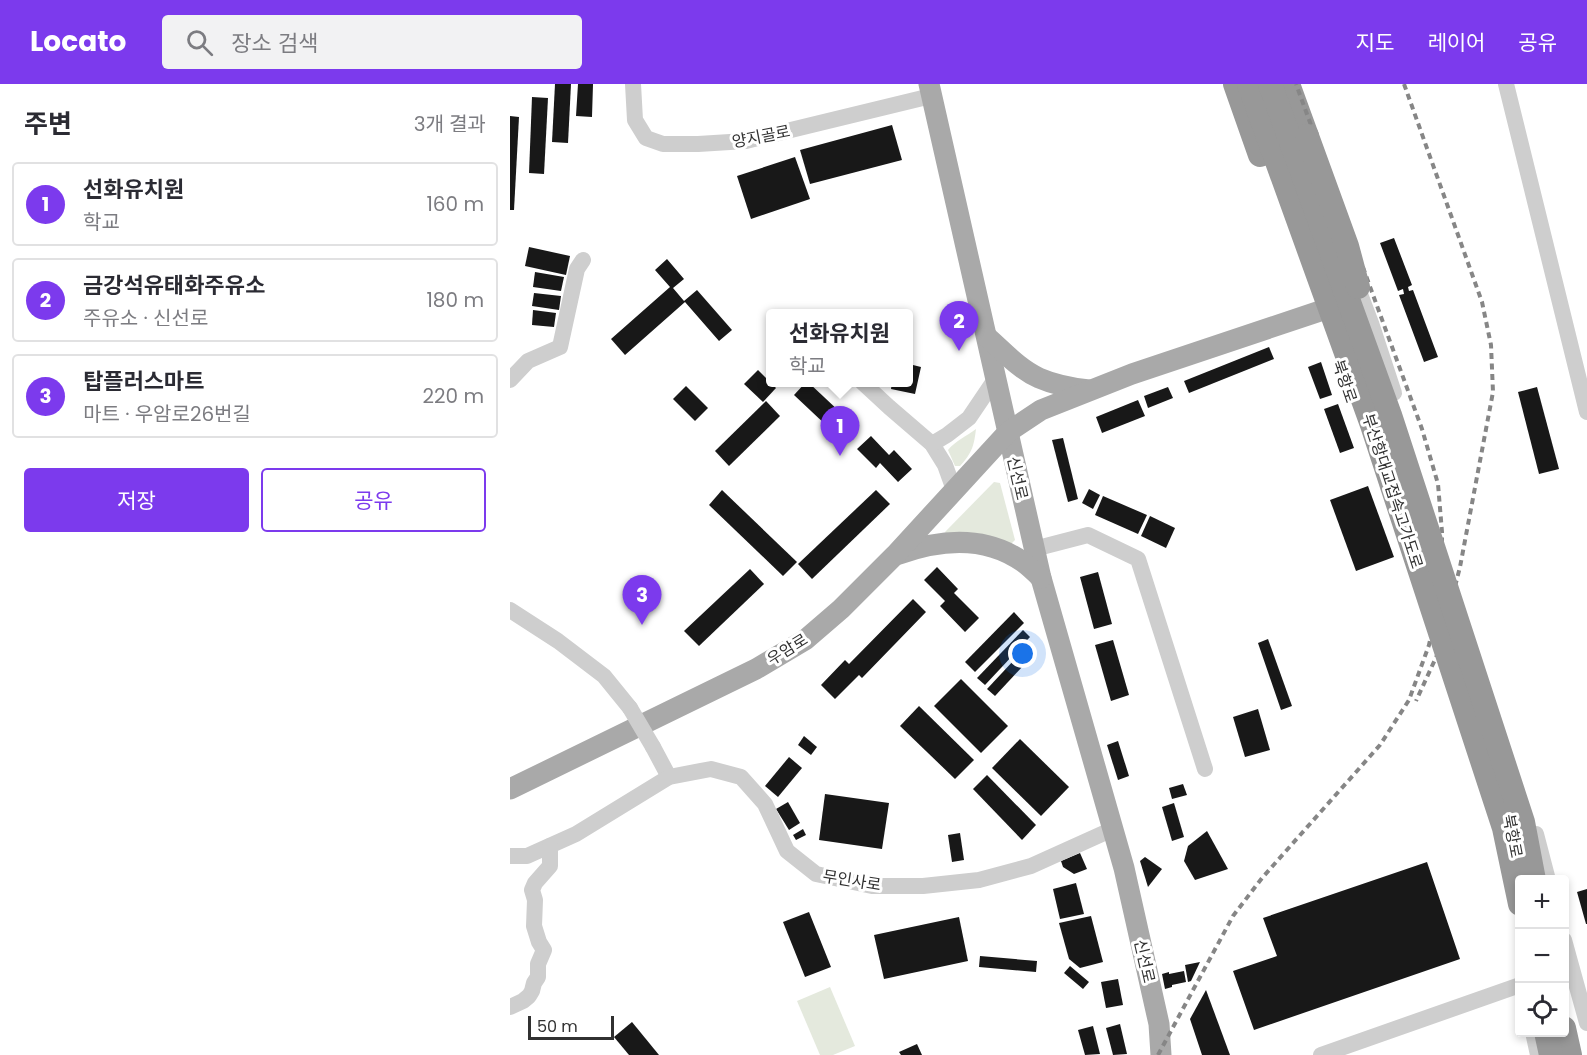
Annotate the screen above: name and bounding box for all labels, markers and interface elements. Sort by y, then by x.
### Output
search box [162,15,582,69]
text: Locato [30,22,126,61]
icon: search [183,26,216,59]
text: 장소 검색 [231,28,318,59]
text: 지도 [1356,28,1394,57]
text: 레이어 [1427,28,1485,57]
text: 공유 [1518,28,1557,57]
text: 주변 [24,106,72,142]
text: 3개 결과 [414,110,486,138]
street label: 양지골로 [730,120,792,153]
text: 선화유치원 [83,174,184,205]
text: 1 [42,190,49,218]
text: 160 m [426,190,484,218]
text: 학교 [83,208,120,236]
text: 금강석유태화주유소 [83,270,265,301]
text: 2 [40,286,51,314]
text: 180 m [426,286,484,314]
pin: 2 [940,302,978,351]
text: 주유소 · 신선로 [83,304,208,332]
popup [766,309,913,387]
text: 선화유치원 [789,318,890,349]
text: 학교 [789,352,826,380]
street label: 북항로 [1326,357,1363,406]
text: 탑플러스마트 [83,366,204,397]
text: 3 [39,382,52,410]
text: 220 m [423,382,484,410]
text: 마트 · 우암로26번길 [83,400,251,428]
pin: 1 [820,406,860,456]
street label: 부산항대교접속고가도로 [1357,411,1429,572]
street label: 신선로 [1001,454,1034,502]
button: 저장 [24,468,249,532]
button: 공유 [261,468,486,532]
pin: 3 [622,576,662,625]
street label: 우암로 [762,628,812,671]
your location [1008,639,1037,668]
street label: 북항로 [1497,812,1528,860]
street label: 무인사로 [821,865,883,897]
map controls [1515,875,1569,1037]
button: + [1515,875,1569,929]
button: − [1515,929,1569,983]
street label: 신선로 [1128,937,1161,985]
button: locate [1515,983,1569,1037]
scale bar [528,1013,614,1040]
text: 50 m [537,1015,578,1038]

